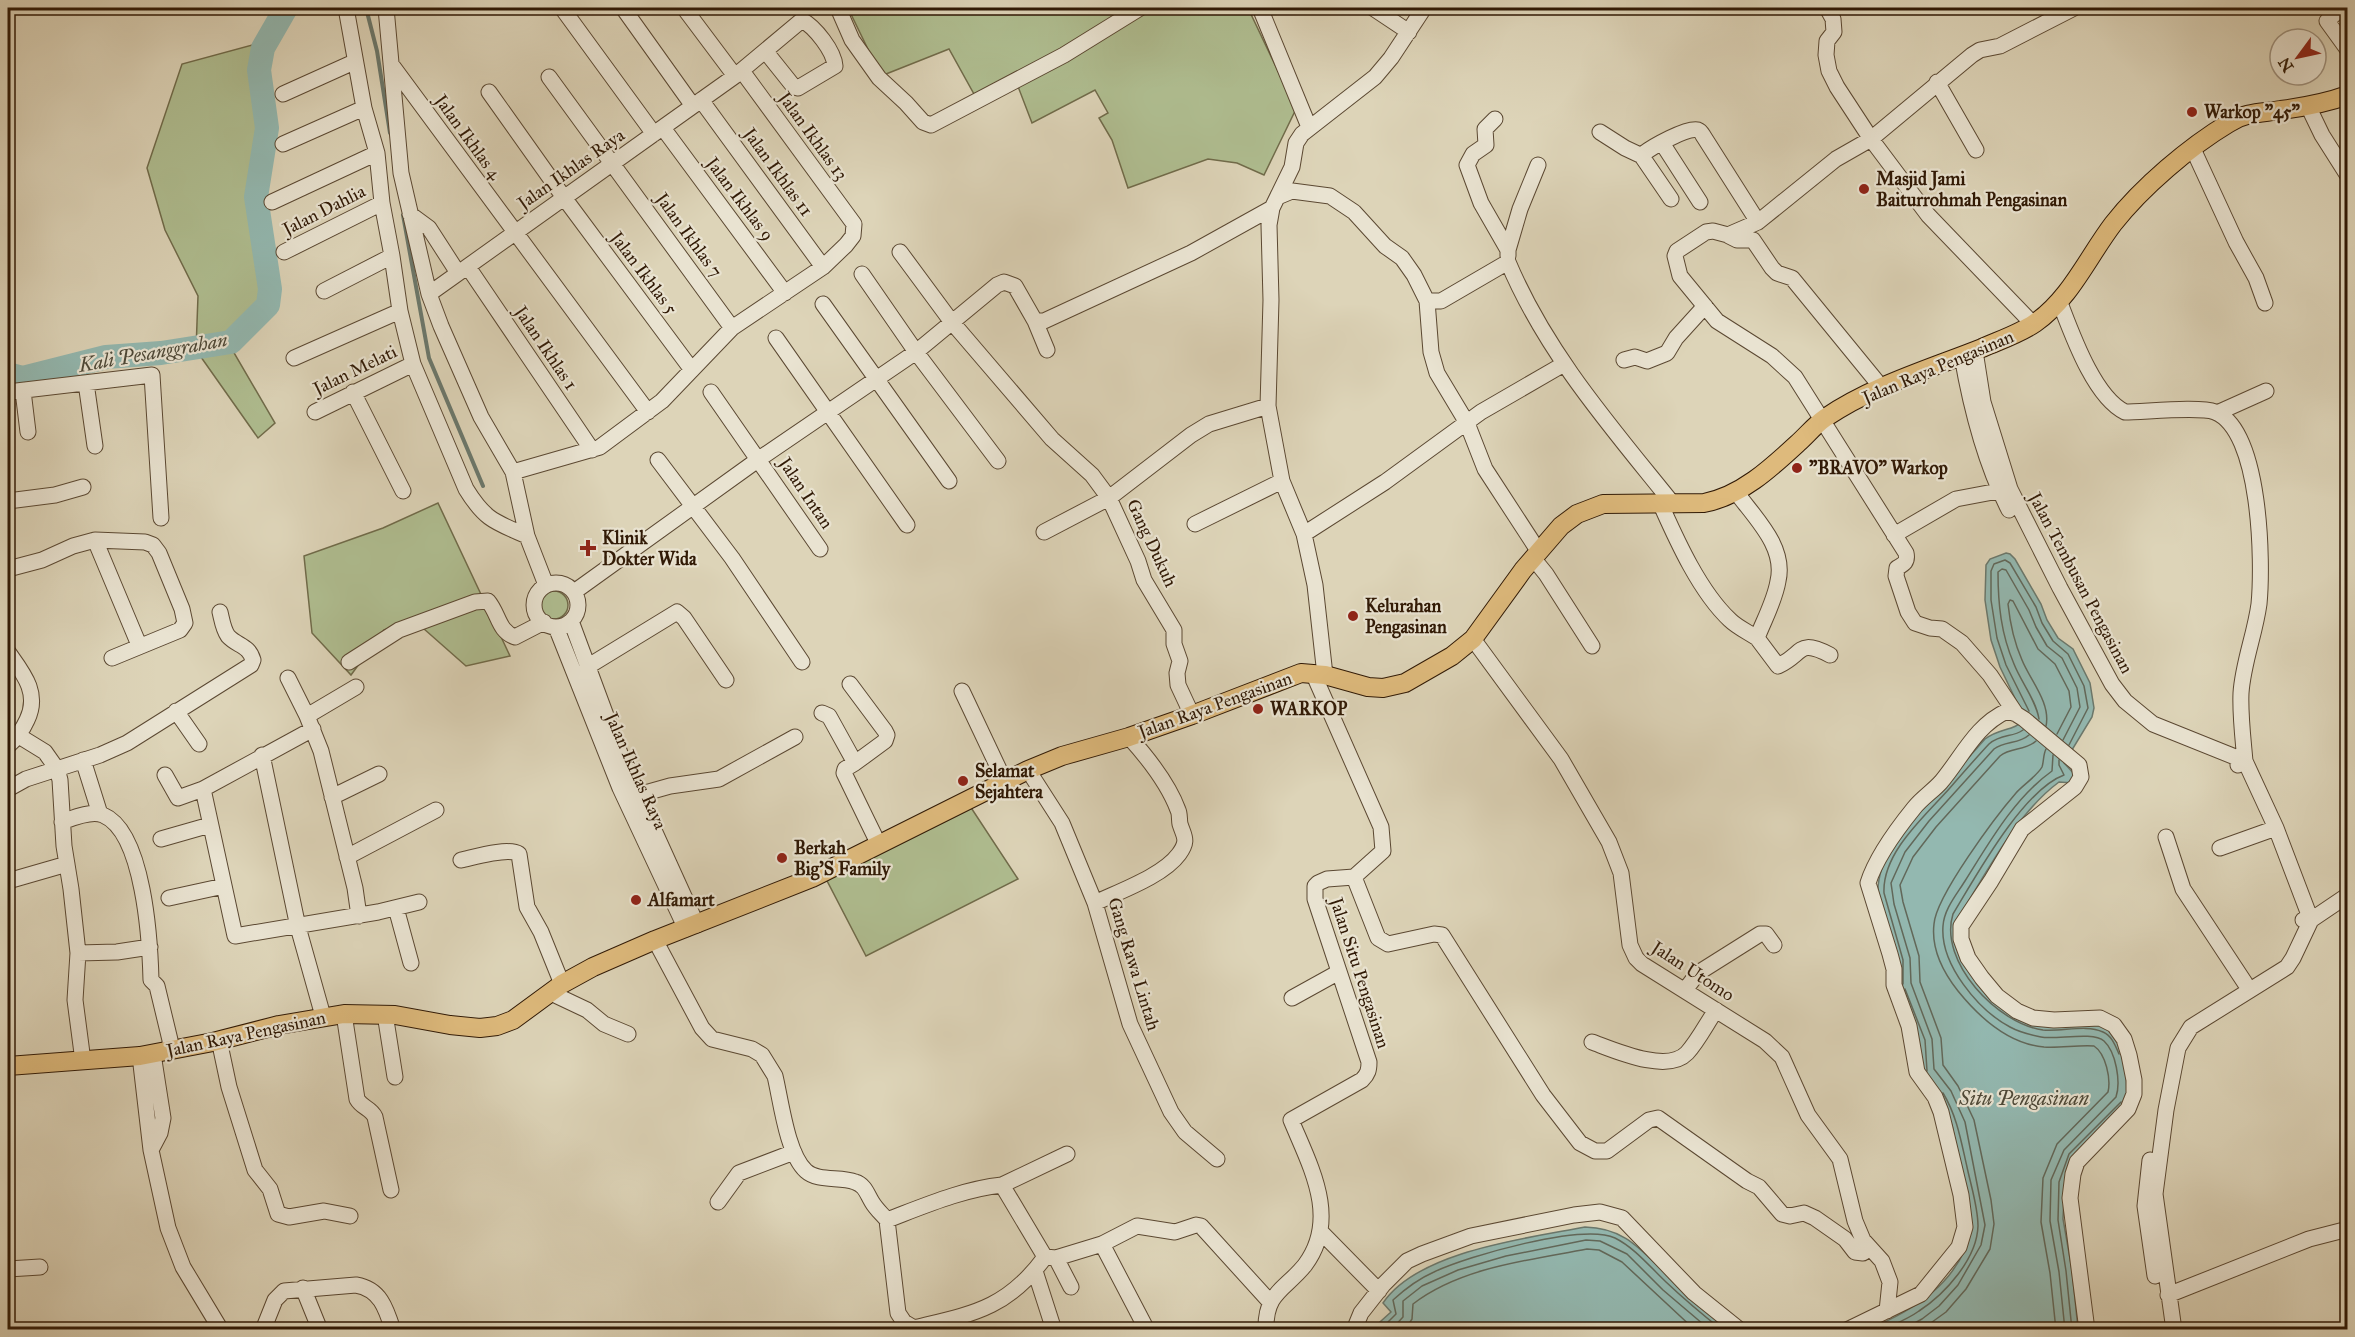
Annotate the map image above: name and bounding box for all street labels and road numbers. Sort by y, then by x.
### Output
street label: Jalan Ikhlas 13 [772,86,852,185]
street label: Jalan Ikhlas 4 [428,89,507,185]
street label: Jalan Ikhlas 11 [737,122,817,221]
street label: Jalan Ikhlas Raya [512,124,630,216]
street label: Jalan Ikhlas 9 [699,151,779,246]
street label: Jalan Dahlia [277,180,370,242]
street label: Jalan Ikhlas 7 [649,187,727,282]
street label: Jalan Ikhlas 5 [604,226,683,320]
street label: Jalan Ikhlas 1 [508,300,582,395]
street label: Jalan Raya Pengasinan [1857,325,2018,410]
street label: Jalan Melati [308,340,401,401]
street label: Jalan Intan [772,451,838,534]
street label: Jalan Tembusan Pengasinan [2022,487,2138,678]
street label: Gang Dukuh [1121,496,1182,591]
street label: Jalan Raya Pengasinan [1133,667,1296,745]
street label: Jalan Ikhlas Raya [599,707,672,834]
street label: Jalan Situ Pengasinan [1324,893,1395,1052]
street label: Gang Rawa Lintah [1102,895,1165,1034]
street label: Jalan Utomo [1645,935,1738,1007]
street label: Jalan Raya Pengasinan [162,1006,328,1063]

